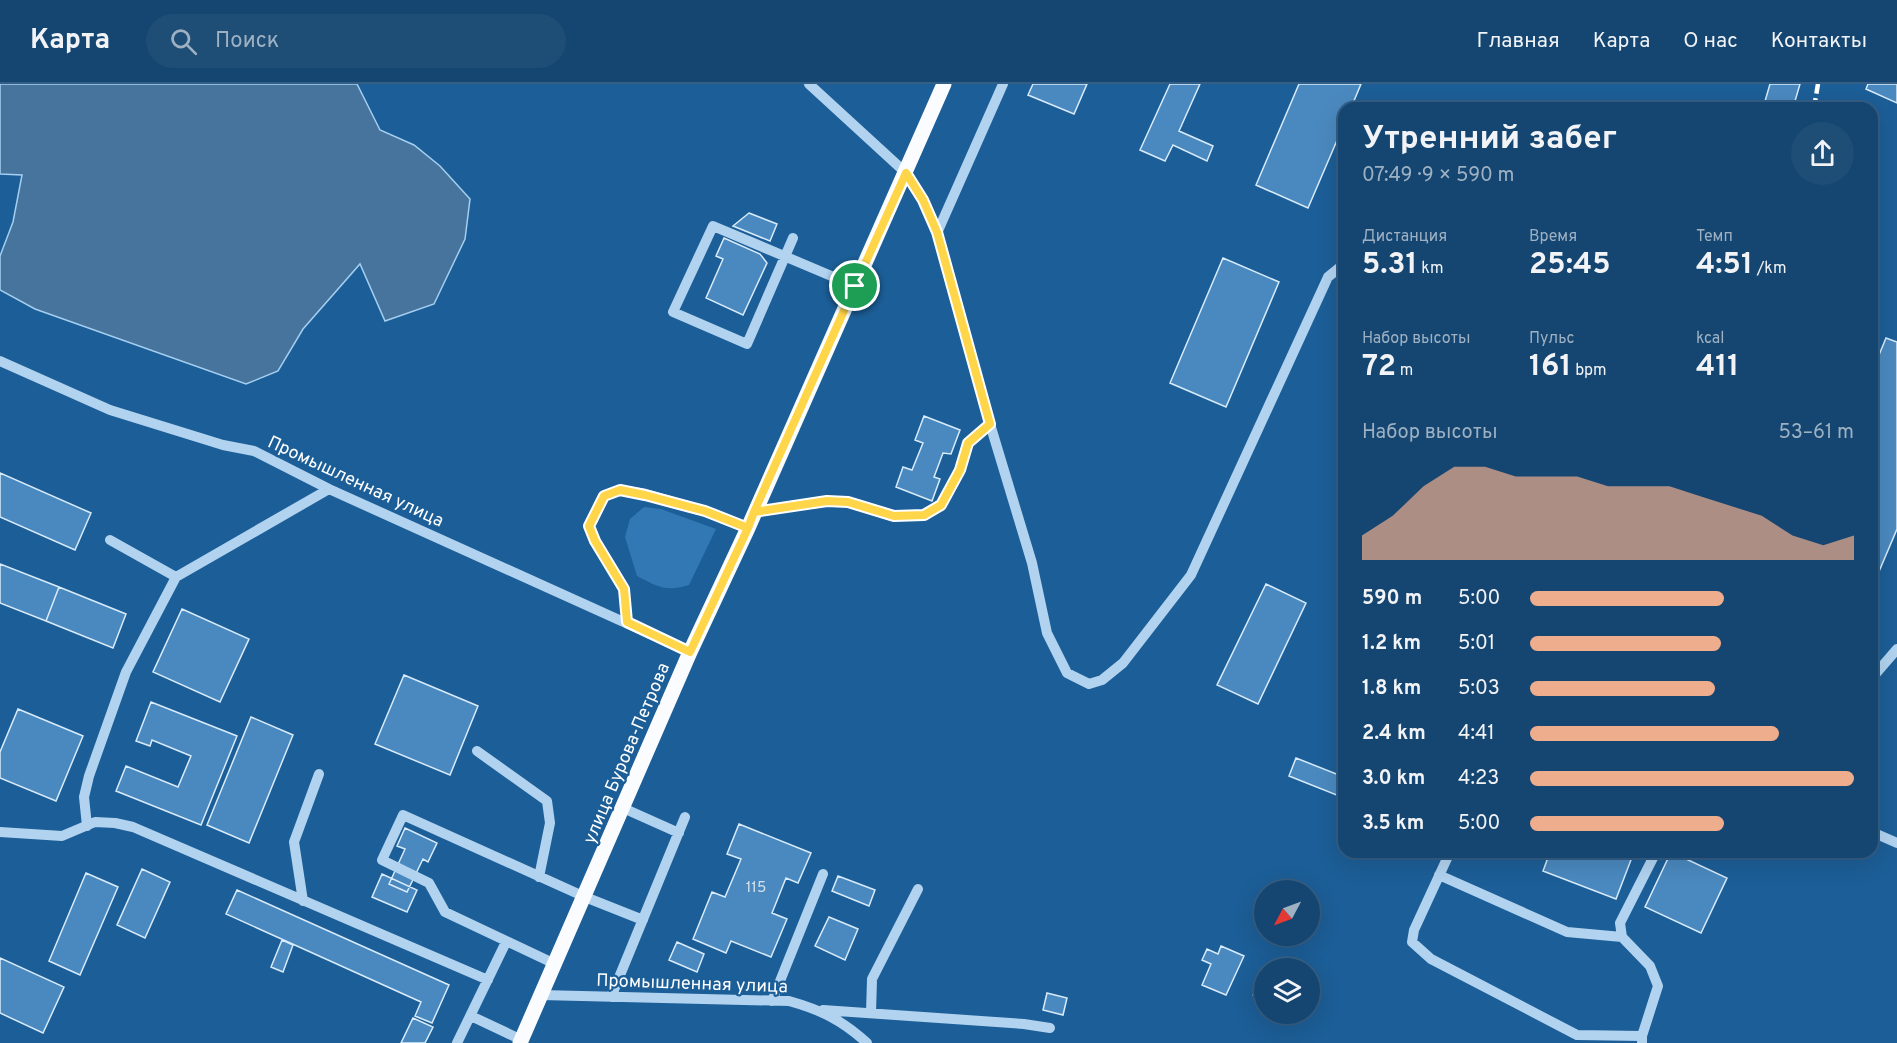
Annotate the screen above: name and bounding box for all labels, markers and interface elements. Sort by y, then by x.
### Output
search box [146,14,566,68]
text: Карта [30,23,110,59]
icon: search [167,25,200,58]
text: Поиск [215,28,279,55]
text: Главная [1476,28,1560,55]
text: Карта [1593,28,1650,55]
text: О нас [1683,28,1738,55]
text: Контакты [1771,28,1867,55]
text: Утренний забег [1362,119,1617,161]
button: share [1791,122,1854,185]
text: 07:49 · 9 × 590 m [1362,163,1515,189]
text: Дистанция [1362,227,1447,247]
text: Время [1529,227,1577,247]
text: Темп [1696,227,1733,247]
text: 5.31 [1362,247,1418,284]
text: 25:45 [1529,247,1611,284]
text: 4:51 [1696,247,1753,284]
text: km [1418,259,1443,279]
text: /km [1753,259,1787,279]
pin [829,260,880,311]
icon: arrive [838,269,871,302]
text: Набор высоты [1362,329,1470,349]
text: Пульс [1529,329,1575,349]
text: kcal [1696,329,1724,349]
text: 72 [1362,349,1396,386]
text: 161 [1529,349,1571,386]
text: 411 [1696,349,1739,386]
text: m [1396,361,1413,381]
text: bpm [1571,361,1607,381]
text: Набор высоты [1362,420,1498,446]
text: 53–61 m [1778,420,1854,446]
street label: Промышленная улица [264,431,447,533]
text: 590 m [1362,586,1422,612]
text: 5:00 [1458,586,1500,612]
text: 1.2 km [1362,631,1421,657]
text: 5:01 [1458,631,1495,657]
street label: улица Бурова-Петрова [579,660,676,848]
text: 1.8 km [1362,676,1421,702]
text: 5:03 [1458,676,1500,702]
text: 2.4 km [1362,721,1426,747]
text: 4:41 [1458,721,1495,747]
text: 3.0 km [1362,766,1425,792]
text: 4:23 [1458,766,1499,792]
text: 3.5 km [1362,811,1424,837]
text: 5:00 [1458,811,1500,837]
house number: 115 [746,879,766,898]
north arrow [1254,880,1320,946]
map controls [1254,880,1320,1024]
button: layers [1254,958,1320,1024]
street label: Промышленная улица [596,970,788,999]

